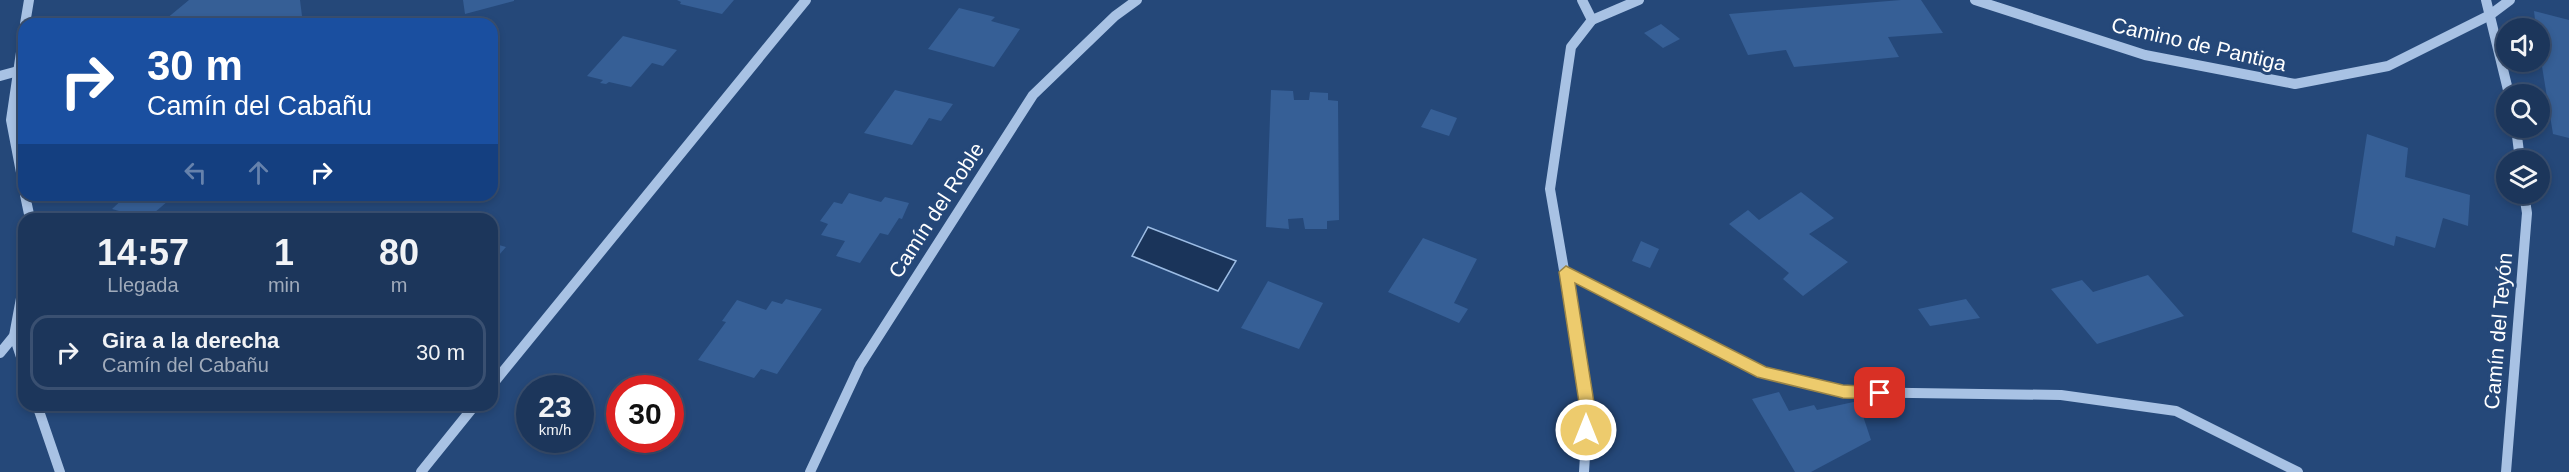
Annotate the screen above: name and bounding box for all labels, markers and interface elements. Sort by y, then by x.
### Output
street label: Camino de Pantiga [2109,13,2289,75]
map controls [2496,18,2550,204]
button: sound [2496,18,2550,72]
icon: right [48,42,126,120]
text: 30 m [147,42,243,89]
button: search [2496,84,2550,138]
text: Camín del Cabañu [147,91,372,121]
street label: Camín del Roble [884,138,988,282]
button: layers [2496,150,2550,204]
icon: left [179,156,212,189]
icon: ahead [242,156,275,189]
icon: right [305,156,338,189]
text: 14:57 [97,232,189,273]
text: 1 [274,232,294,273]
text: 80 [379,232,419,273]
street label: Camín del Teyón [2480,252,2516,410]
text: Llegada [107,274,179,296]
text: min [268,274,300,296]
text: m [391,274,407,296]
text: Gira a la derecha [102,328,279,353]
icon: right [51,336,84,369]
text: 30 m [416,340,465,365]
text: Camín del Cabañu [102,354,269,376]
pin [1854,367,1905,418]
speed limit sign: 30 [606,375,684,453]
icon: arrive [1863,376,1896,409]
text: 23 [538,390,572,423]
position arrow [1554,398,1618,462]
text: km/h [539,421,571,438]

